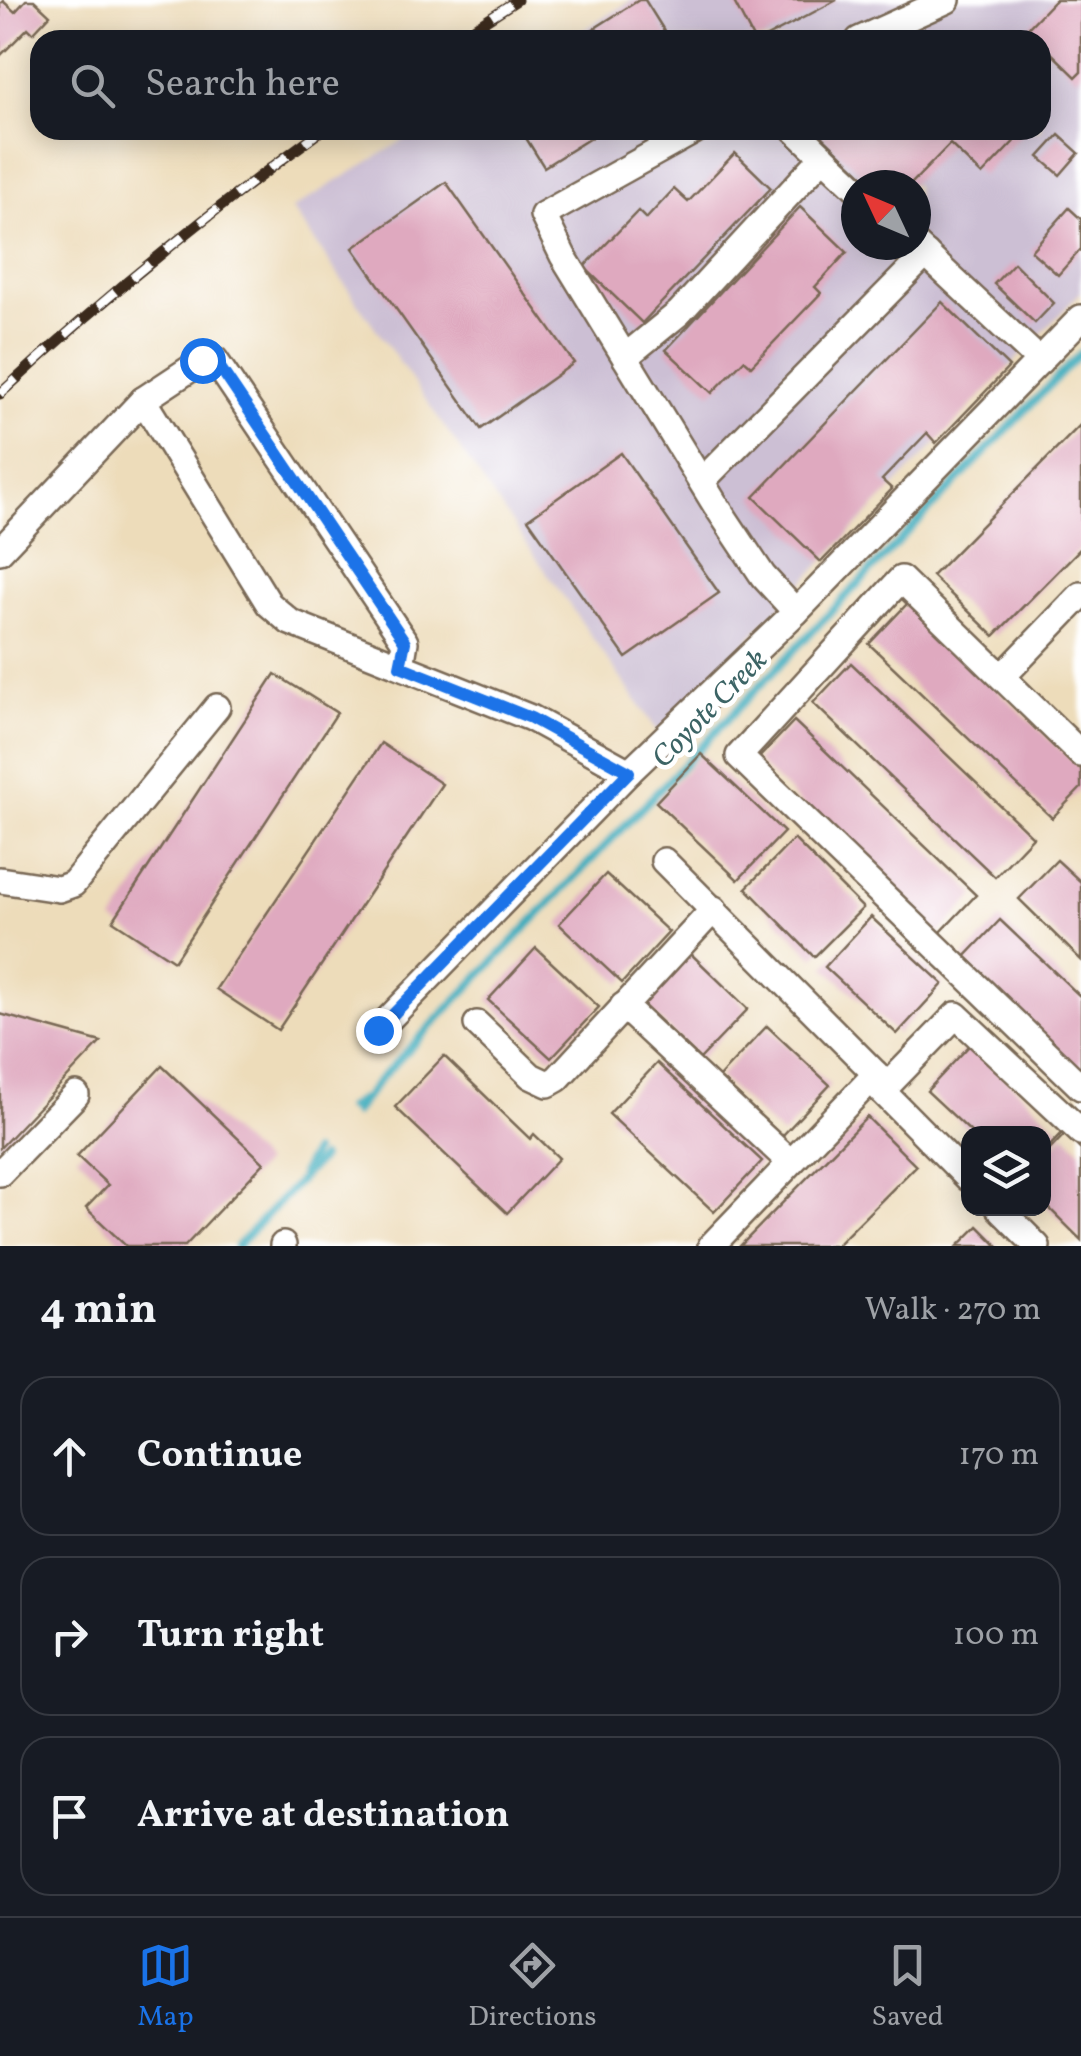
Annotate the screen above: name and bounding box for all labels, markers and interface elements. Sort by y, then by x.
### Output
search box [30,30,1051,140]
icon: search [65,58,120,113]
text: Search here [145,59,340,112]
north arrow [841,170,931,260]
route start [180,338,226,384]
water label: Coyote Creek [643,640,778,778]
route end [356,1008,402,1054]
map controls [961,1126,1051,1216]
button: layers [961,1126,1051,1216]
text: 4 min [40,1282,157,1341]
text: Walk · 270 m [865,1289,1041,1333]
icon: ahead [42,1429,97,1484]
text: Continue [137,1430,302,1483]
text: 170 m [958,1434,1039,1478]
icon: right [42,1609,97,1664]
text: Turn right [137,1610,324,1663]
text: 100 m [953,1614,1039,1658]
icon: arrive [42,1789,97,1844]
text: Arrive at destination [137,1790,510,1843]
tab: Map [137,1938,193,2037]
tab: Directions [468,1938,597,2037]
tab: Saved [871,1938,944,2037]

